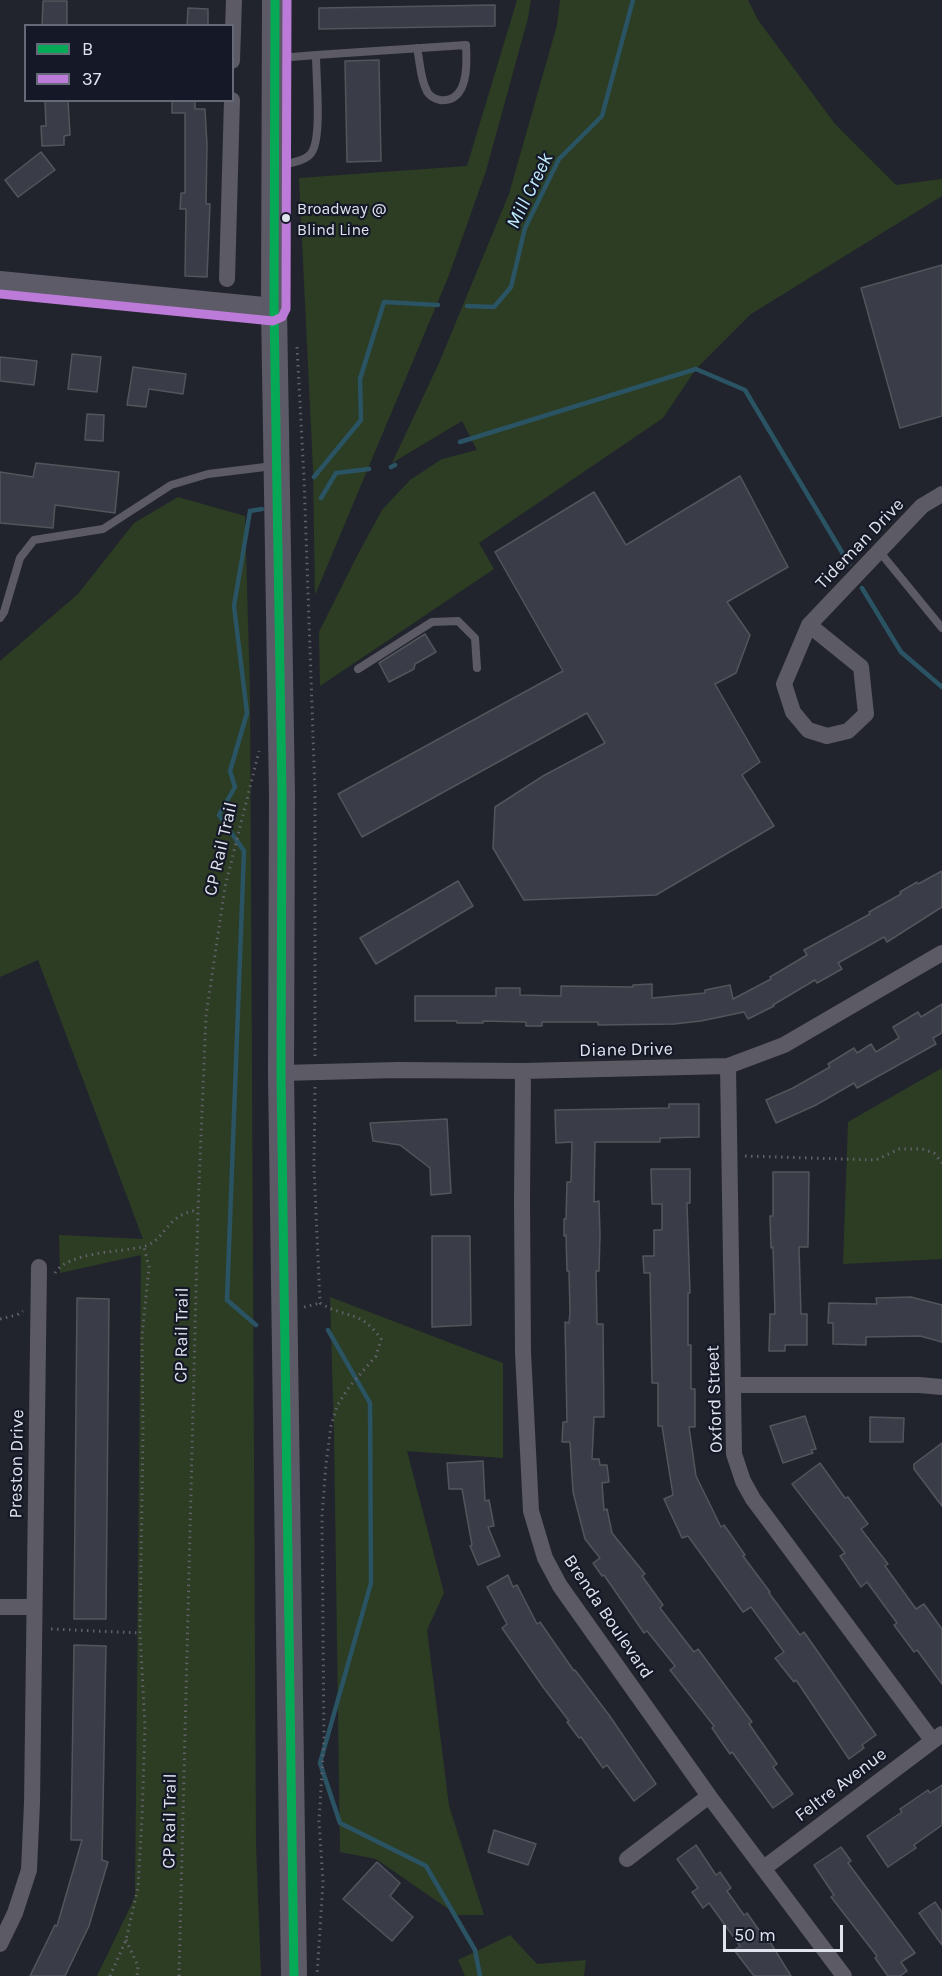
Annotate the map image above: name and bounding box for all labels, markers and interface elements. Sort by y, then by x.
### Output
legend [24,24,234,102]
text: B [82,38,93,60]
text: 37 [82,68,101,90]
water label: Mill Creek [501,149,559,233]
place label: Broadway @ Blind Line [297,199,386,237]
marker: Broadway @ Blind Line [280,212,292,224]
street label: Tideman Drive [811,494,909,594]
street label: CP Rail Trail [200,800,242,898]
street label: Diane Drive [579,1038,673,1062]
street label: CP Rail Trail [170,1287,194,1383]
street label: Oxford Street [702,1345,728,1453]
street label: Preston Drive [5,1409,29,1519]
street label: Brenda Boulevard [559,1551,657,1683]
street label: Feltre Avenue [791,1744,891,1826]
street label: CP Rail Trail [158,1773,182,1869]
scale bar [726,1913,846,1951]
text: 50 m [734,1924,776,1946]

